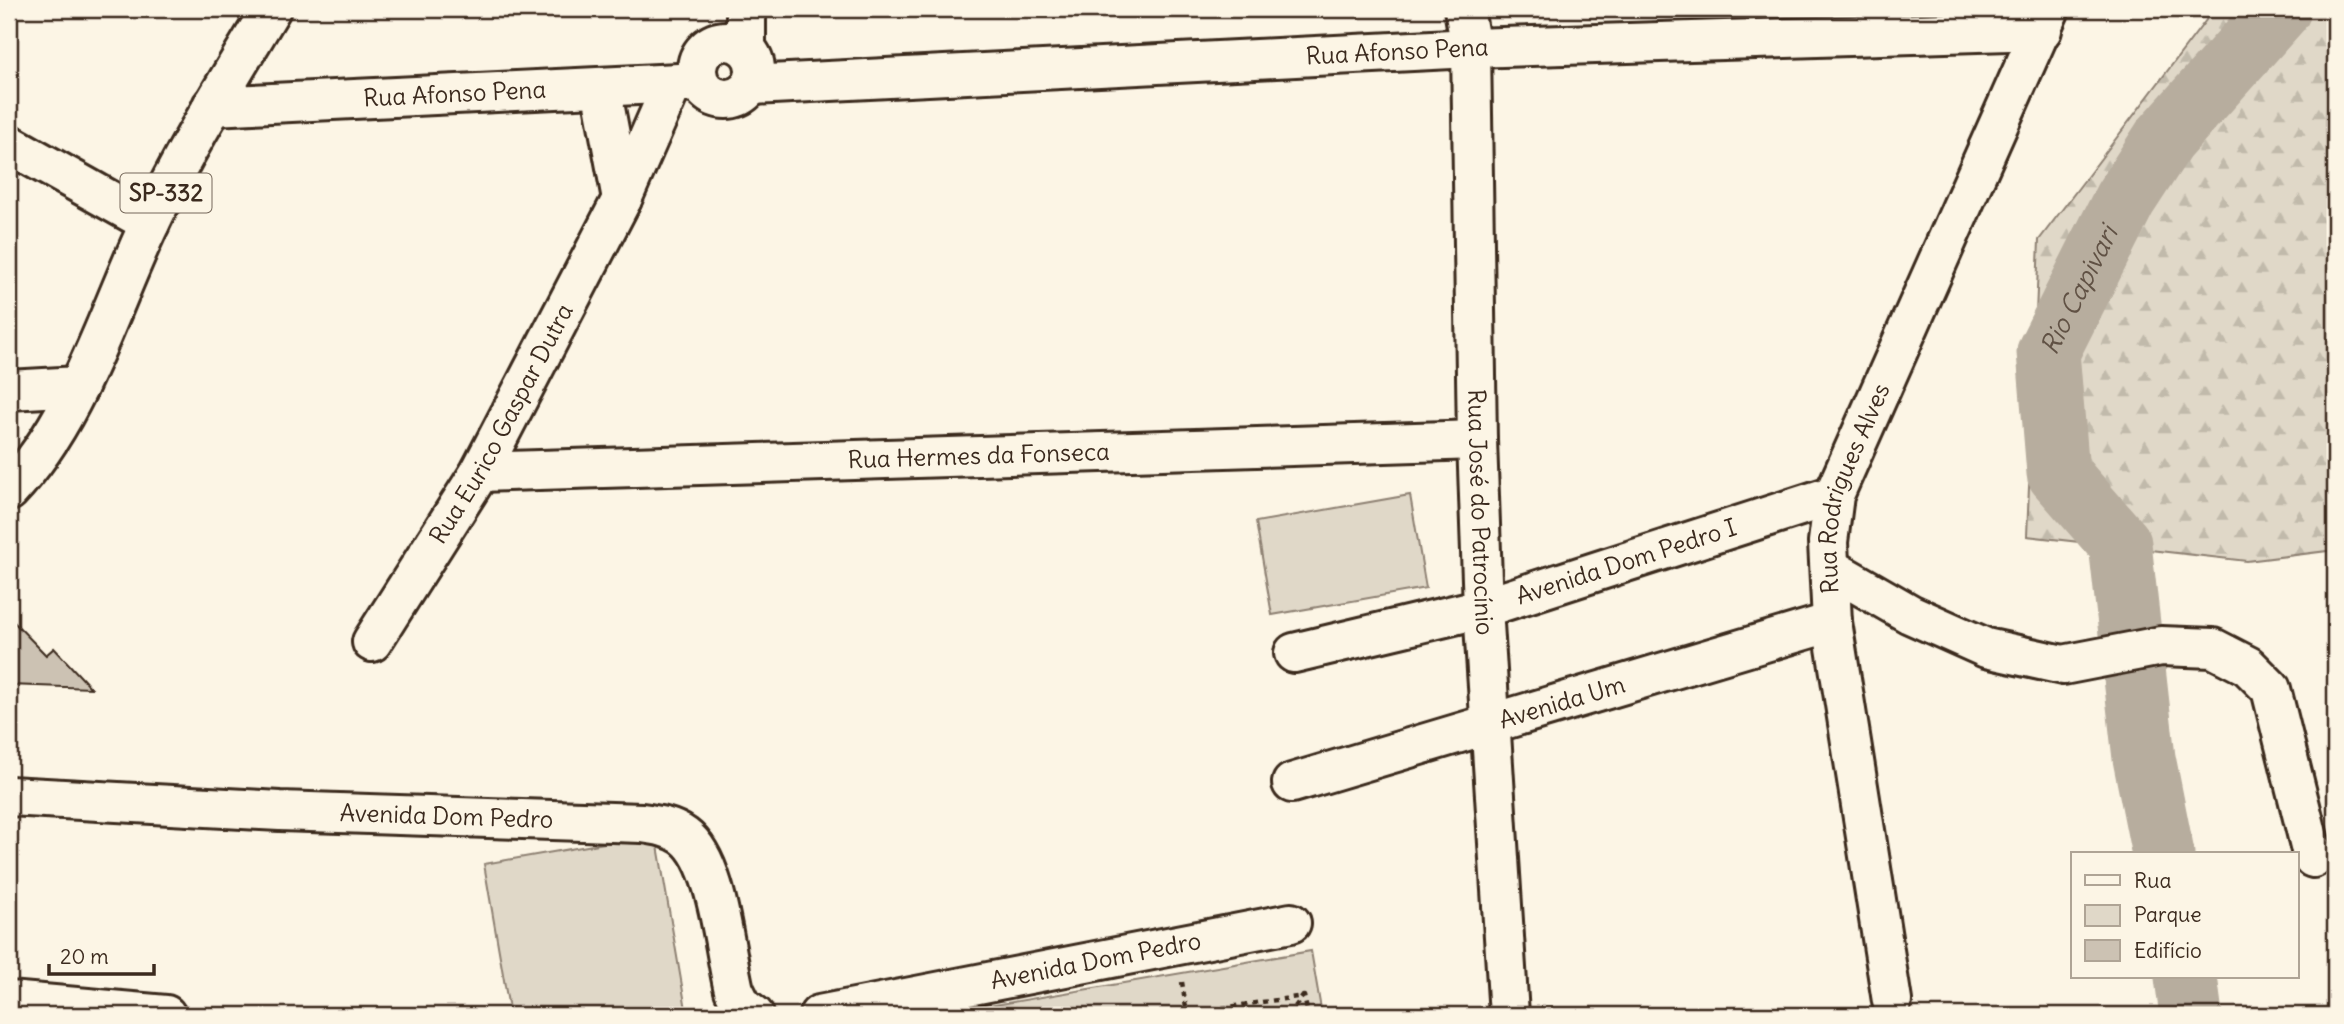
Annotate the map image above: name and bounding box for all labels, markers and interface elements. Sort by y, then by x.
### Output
street label: Rua Afonso Pena [1305,31,1489,70]
street label: Rua Afonso Pena [363,74,547,113]
road number: SP-332 [120,174,212,212]
water label: Rio Capivari [2033,218,2126,360]
street label: Rua Eurico Gaspar Dutra [422,298,579,549]
street label: Rua Rodrigues Alves [1812,378,1896,594]
street label: Rua José do Patrocínio [1462,389,1501,636]
street label: Rua Hermes da Fonseca [847,436,1110,474]
street label: Avenida Dom Pedro I [1512,511,1740,610]
street label: Avenida Um [1495,669,1629,734]
street label: Avenida Dom Pedro [339,797,554,834]
legend [2071,852,2298,978]
text: Rua [2134,867,2171,894]
text: Parque [2134,901,2202,928]
street label: Avenida Dom Pedro [988,925,1203,995]
scale bar [49,933,154,977]
text: Edifício [2134,937,2202,964]
text: 20 m [60,943,109,970]

